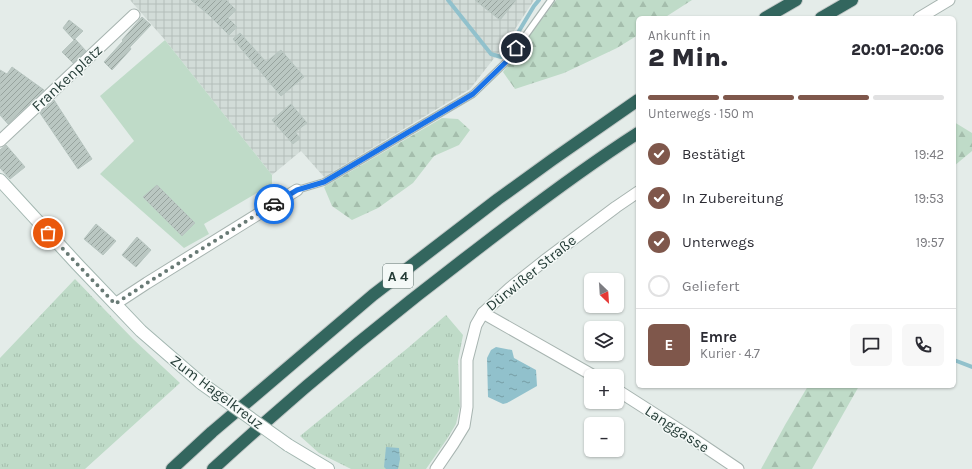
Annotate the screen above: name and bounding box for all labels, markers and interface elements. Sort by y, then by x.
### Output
text: Ankunft in [648,28,711,43]
pin [499,31,533,65]
icon: home [505,37,527,59]
street label: Frankenplatz [28,41,106,115]
text: 20:01–20:06 [851,41,944,59]
text: 2 Min. [648,42,728,73]
text: Unterwegs · 150 m [648,106,754,121]
icon: check [648,143,670,165]
text: Bestätigt [682,145,745,163]
text: 19:42 [914,147,944,162]
courier [254,184,294,224]
icon: check [648,187,670,209]
text: In Zubereitung [682,189,783,207]
text: 19:53 [914,191,944,206]
icon: car [263,193,285,215]
pin [31,216,65,250]
icon: bag [37,222,59,244]
street label: Dürwißer Straße [482,231,580,315]
icon: check [648,231,670,253]
text: Unterwegs [682,233,755,251]
text: 19:57 [916,235,944,250]
road number: A 4 [383,264,413,288]
north arrow [584,273,624,313]
map controls [584,273,624,457]
text: Geliefert [682,277,740,295]
button: layers [584,321,624,361]
button: chat [850,324,892,366]
button: phone [902,324,944,366]
text: Emre [700,328,737,346]
text: E [665,336,673,354]
text: Kurier · 4.7 [700,346,760,361]
street label: Zum Hagelkreuz [167,351,267,433]
button: + [584,369,624,409]
street label: Langgasse [641,402,713,456]
button: − [584,417,624,457]

